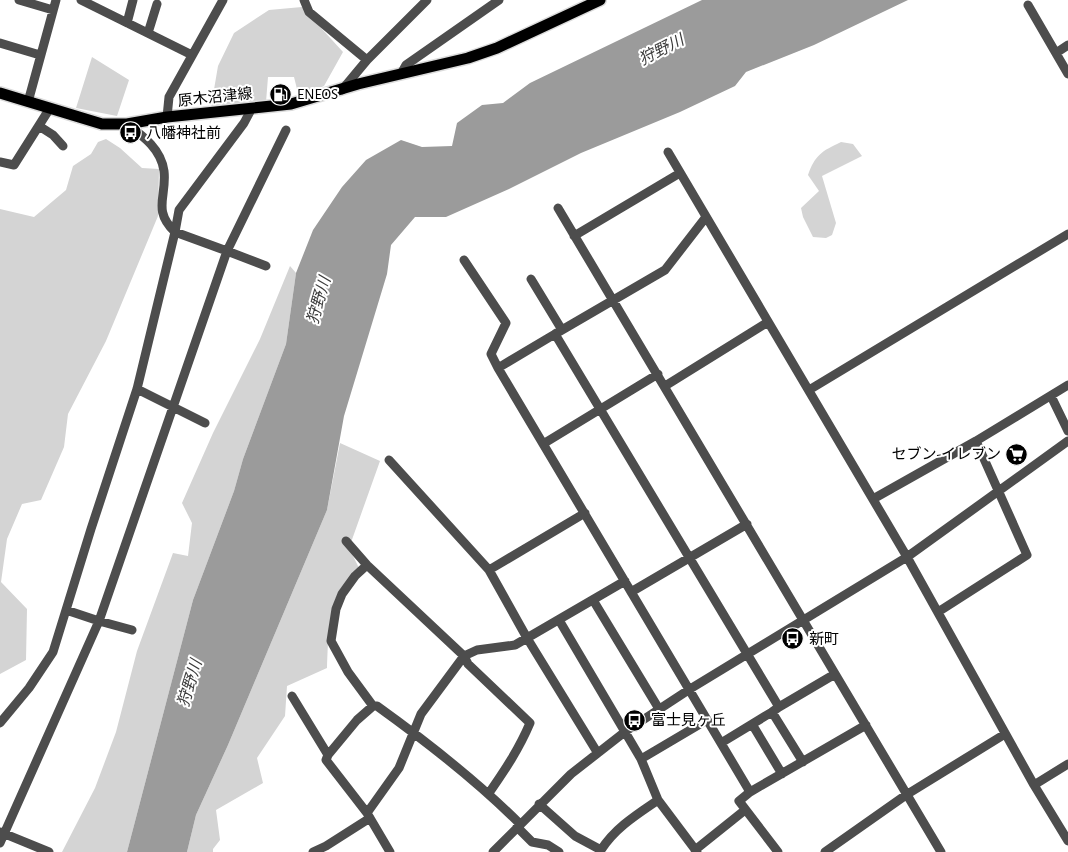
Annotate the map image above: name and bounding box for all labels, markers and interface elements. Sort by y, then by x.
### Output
water label: 狩野川 [636,30,688,68]
fuel station icon: ENEOS [269,82,293,106]
street label: 原木沼津線 [177,85,253,109]
place label: ENEOS [297,87,338,102]
bus stop icon: 八幡神社前 [118,121,142,145]
place label: 八幡神社前 [146,125,221,141]
water label: 狩野川 [304,273,334,326]
supermarket icon: セブン-イレブン [1005,442,1029,466]
place label: セブン-イレブン [891,446,1001,462]
bus stop icon: 新町 [781,627,805,651]
place label: 新町 [809,631,839,647]
water label: 狩野川 [174,656,205,709]
bus stop icon: 富士見ヶ丘 [623,708,647,732]
place label: 富士見ヶ丘 [651,712,726,728]

